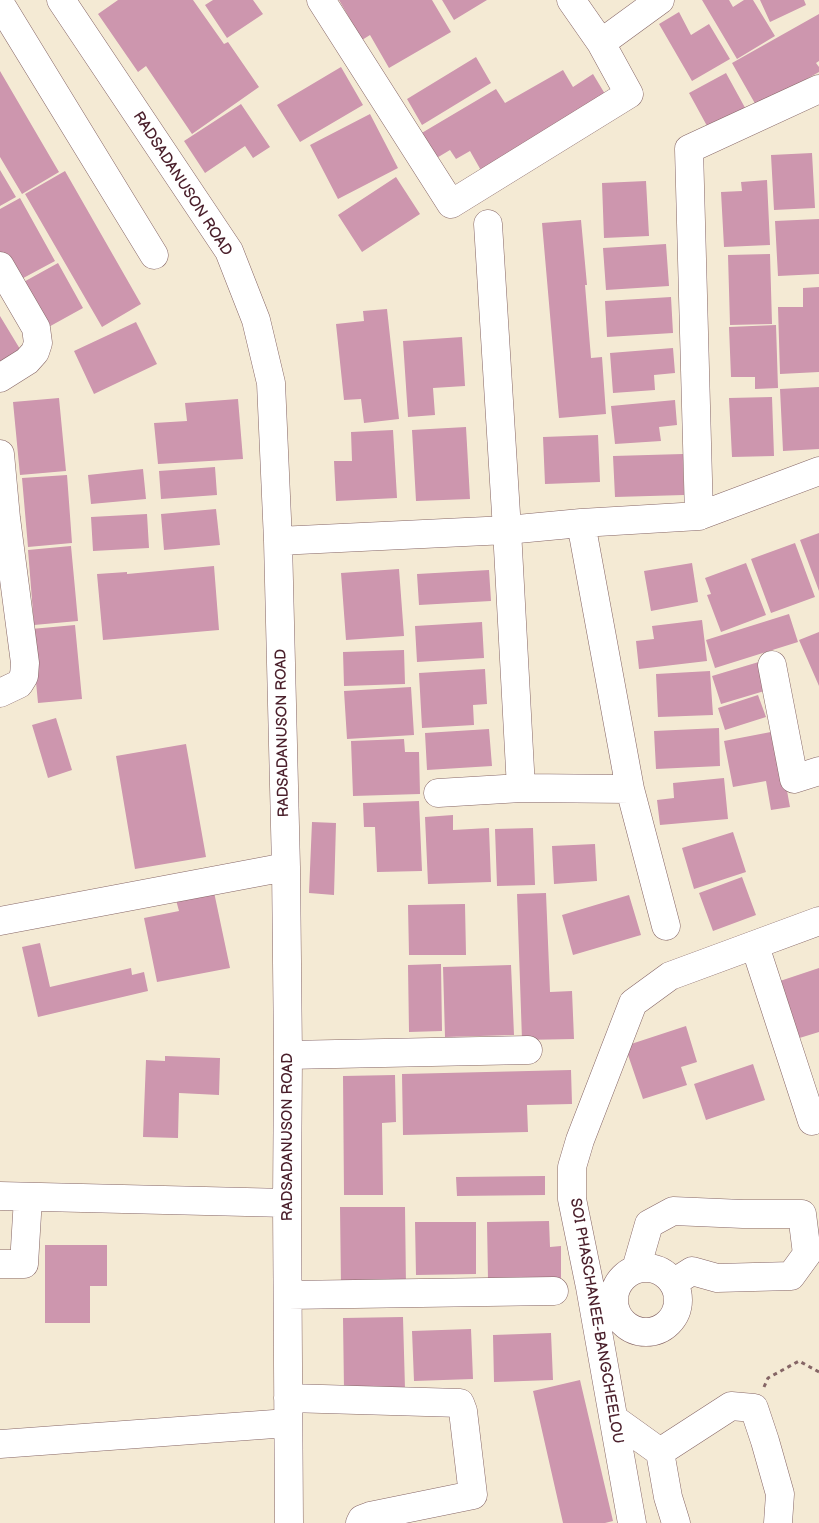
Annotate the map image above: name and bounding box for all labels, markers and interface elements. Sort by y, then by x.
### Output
street label: RADSADANUSON ROAD [129,108,235,260]
street label: RADSADANUSON ROAD [273,649,293,817]
street label: RADSADANUSON ROAD [279,1053,297,1221]
street label: SOI PHASCHANEE-BANGCHEELOU [566,1197,626,1445]

